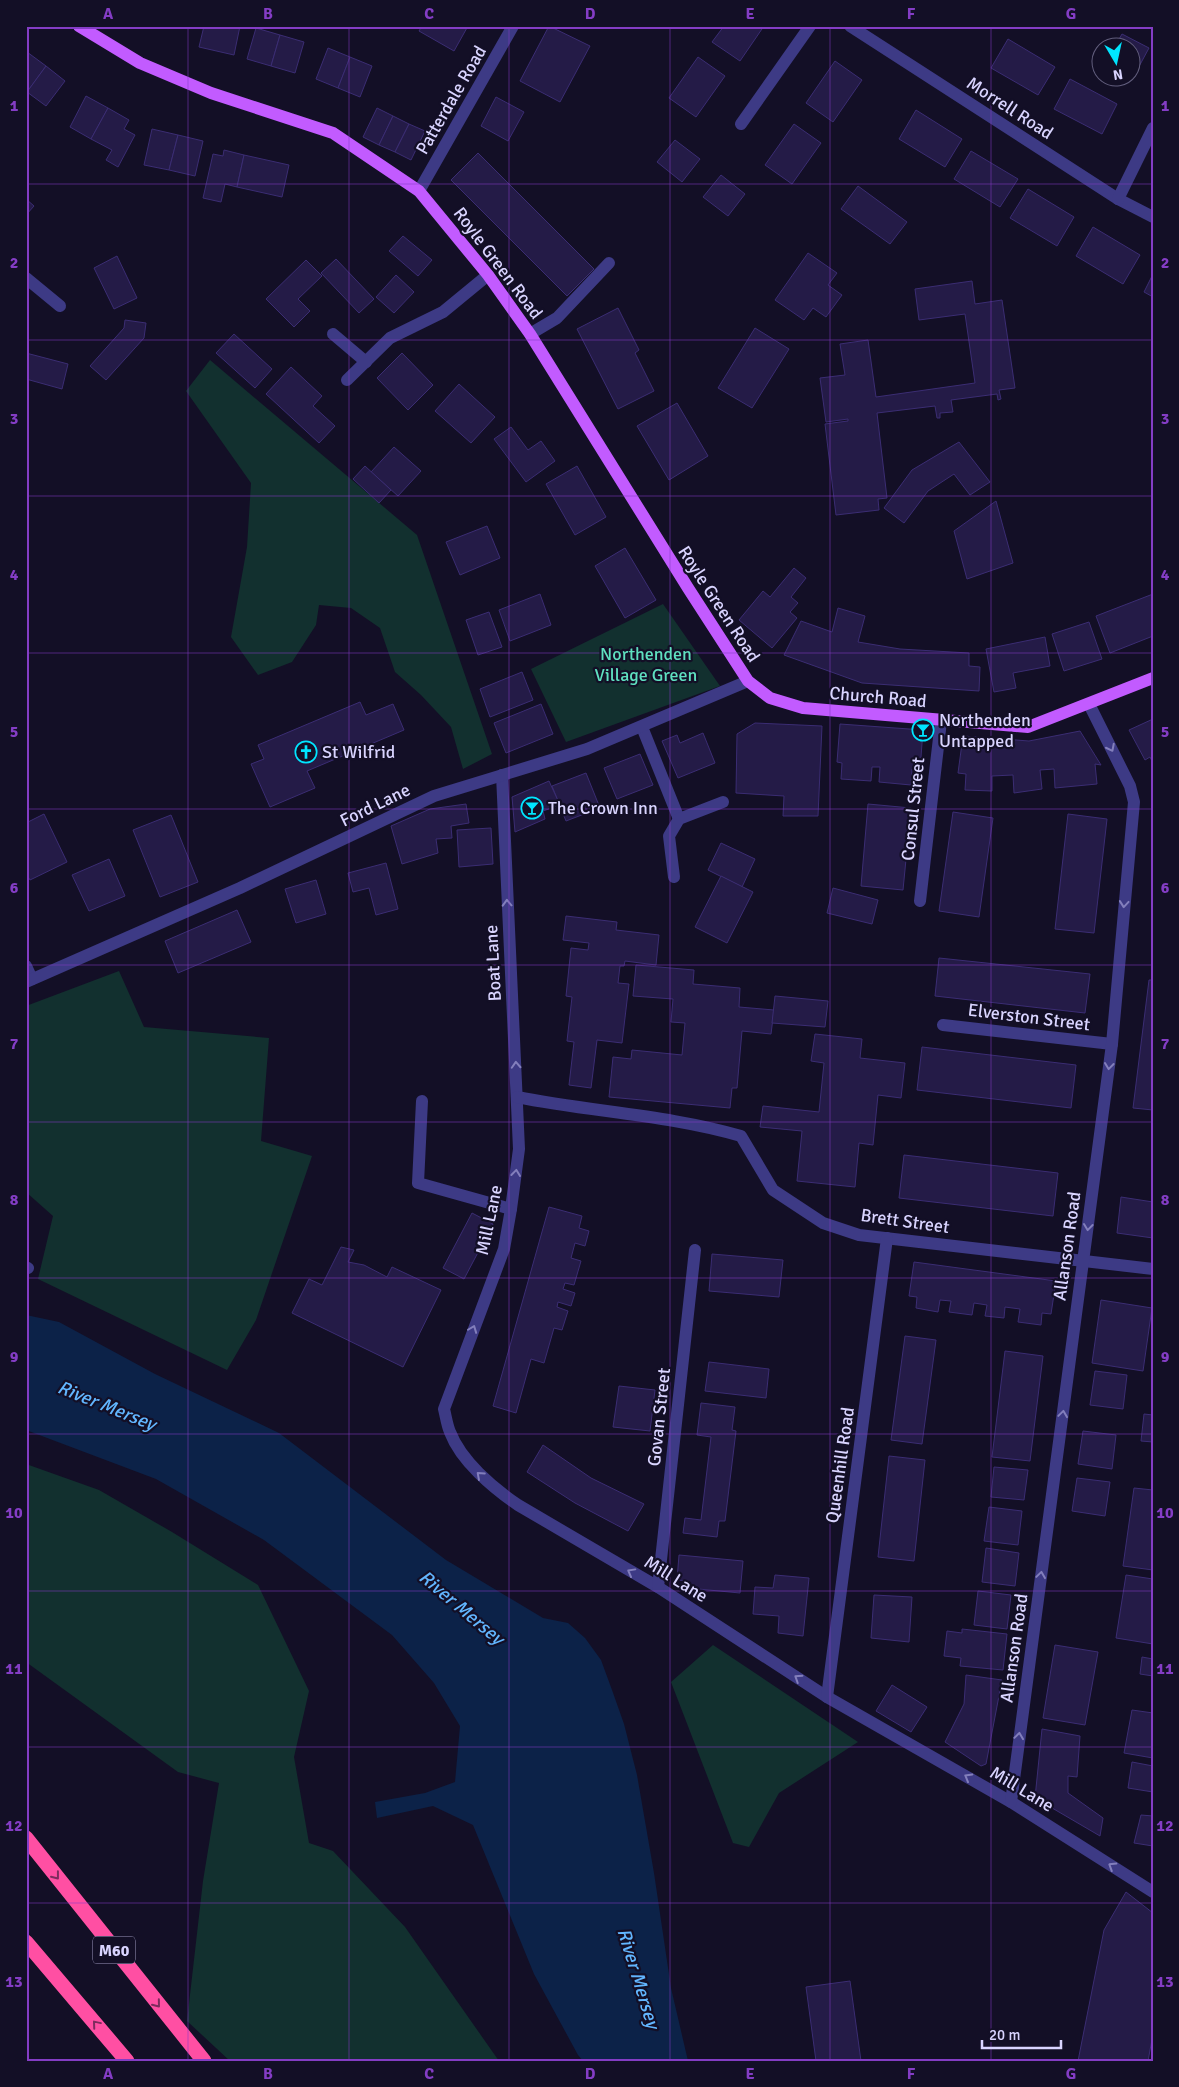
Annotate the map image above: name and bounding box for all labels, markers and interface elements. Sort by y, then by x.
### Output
text: A [103,4,114,24]
text: B [263,4,273,24]
text: C [424,4,434,24]
text: D [585,4,596,24]
text: E [745,4,755,24]
text: F [907,4,916,24]
text: G [1066,4,1076,24]
north arrow [1092,38,1142,88]
street label: Patterdale Road [411,42,491,158]
text: N [1112,65,1124,84]
street label: Morrell Road [963,72,1057,144]
text: 1 [10,96,19,116]
text: 1 [1161,96,1170,116]
street label: Royle Green Road [449,203,547,323]
text: 2 [10,253,18,273]
text: 2 [1161,253,1169,273]
text: 3 [10,409,18,429]
text: 3 [1161,409,1169,429]
street label: Royle Green Road [673,542,765,666]
text: 4 [10,565,19,585]
text: 4 [1161,565,1170,585]
park label: Northenden Village Green [595,643,697,686]
street label: Church Road [828,682,928,712]
place label: Northenden Untapped [939,709,1031,752]
bar icon: Northenden Untapped [911,718,935,742]
text: 5 [10,722,18,742]
text: 5 [1161,722,1169,742]
church icon: St Wilfrid [294,740,318,764]
place label: St Wilfrid [322,741,395,763]
one-way arrow [1104,742,1114,751]
street label: Consul Street [897,756,929,862]
street label: Ford Lane [336,779,414,831]
bar icon: The Crown Inn [520,796,544,820]
place label: The Crown Inn [548,797,658,819]
text: 6 [10,878,19,898]
text: 6 [1161,878,1170,898]
one-way arrow [502,899,512,906]
one-way arrow [1119,901,1130,909]
street label: Boat Lane [480,924,506,1002]
street label: Elverston Street [967,999,1091,1035]
text: 7 [10,1034,19,1054]
text: 7 [1161,1034,1170,1054]
one-way arrow [510,1061,521,1069]
one-way arrow [1104,1063,1115,1071]
one-way arrow [510,1168,521,1176]
street label: Mill Lane [471,1183,507,1257]
text: 8 [10,1190,19,1210]
street label: Allanson Road [1048,1190,1086,1302]
text: 8 [1161,1190,1170,1210]
street label: Brett Street [859,1204,951,1238]
one-way arrow [1083,1223,1093,1232]
one-way arrow [467,1325,477,1333]
text: 9 [10,1347,19,1367]
text: 9 [1161,1347,1170,1367]
street label: Govan Street [643,1367,675,1467]
water label: River Mersey [54,1375,161,1437]
street label: Queenhill Road [821,1406,859,1524]
one-way arrow [1057,1409,1067,1418]
one-way arrow [477,1472,486,1481]
text: 10 [5,1503,23,1523]
text: 10 [1156,1503,1174,1523]
street label: Mill Lane [640,1551,712,1607]
water label: River Mersey [414,1565,510,1652]
one-way arrow [628,1568,637,1578]
one-way arrow [1035,1571,1046,1579]
street label: Allanson Road [995,1592,1033,1704]
text: 11 [5,1659,23,1679]
text: 11 [1156,1659,1174,1679]
one-way arrow [794,1675,803,1684]
one-way arrow [1014,1732,1024,1740]
street label: Mill Lane [986,1761,1058,1817]
one-way arrow [965,1774,974,1784]
text: 12 [5,1816,23,1836]
text: 12 [1156,1816,1174,1836]
one-way arrow [1108,1862,1117,1872]
one-way arrow [51,1870,59,1879]
water label: River Mersey [611,1925,665,2033]
road number: M60 [93,1936,135,1964]
text: 13 [5,1972,23,1992]
text: 13 [1156,1972,1174,1992]
one-way arrow [152,1998,161,2007]
scale bar [982,2017,1060,2049]
one-way arrow [92,2020,101,2029]
text: 20 m [989,2026,1020,2044]
text: A [103,2064,114,2084]
text: B [263,2064,273,2084]
text: C [424,2064,434,2084]
text: D [585,2064,596,2084]
text: E [745,2064,755,2084]
text: F [907,2064,916,2084]
text: G [1066,2064,1076,2084]

